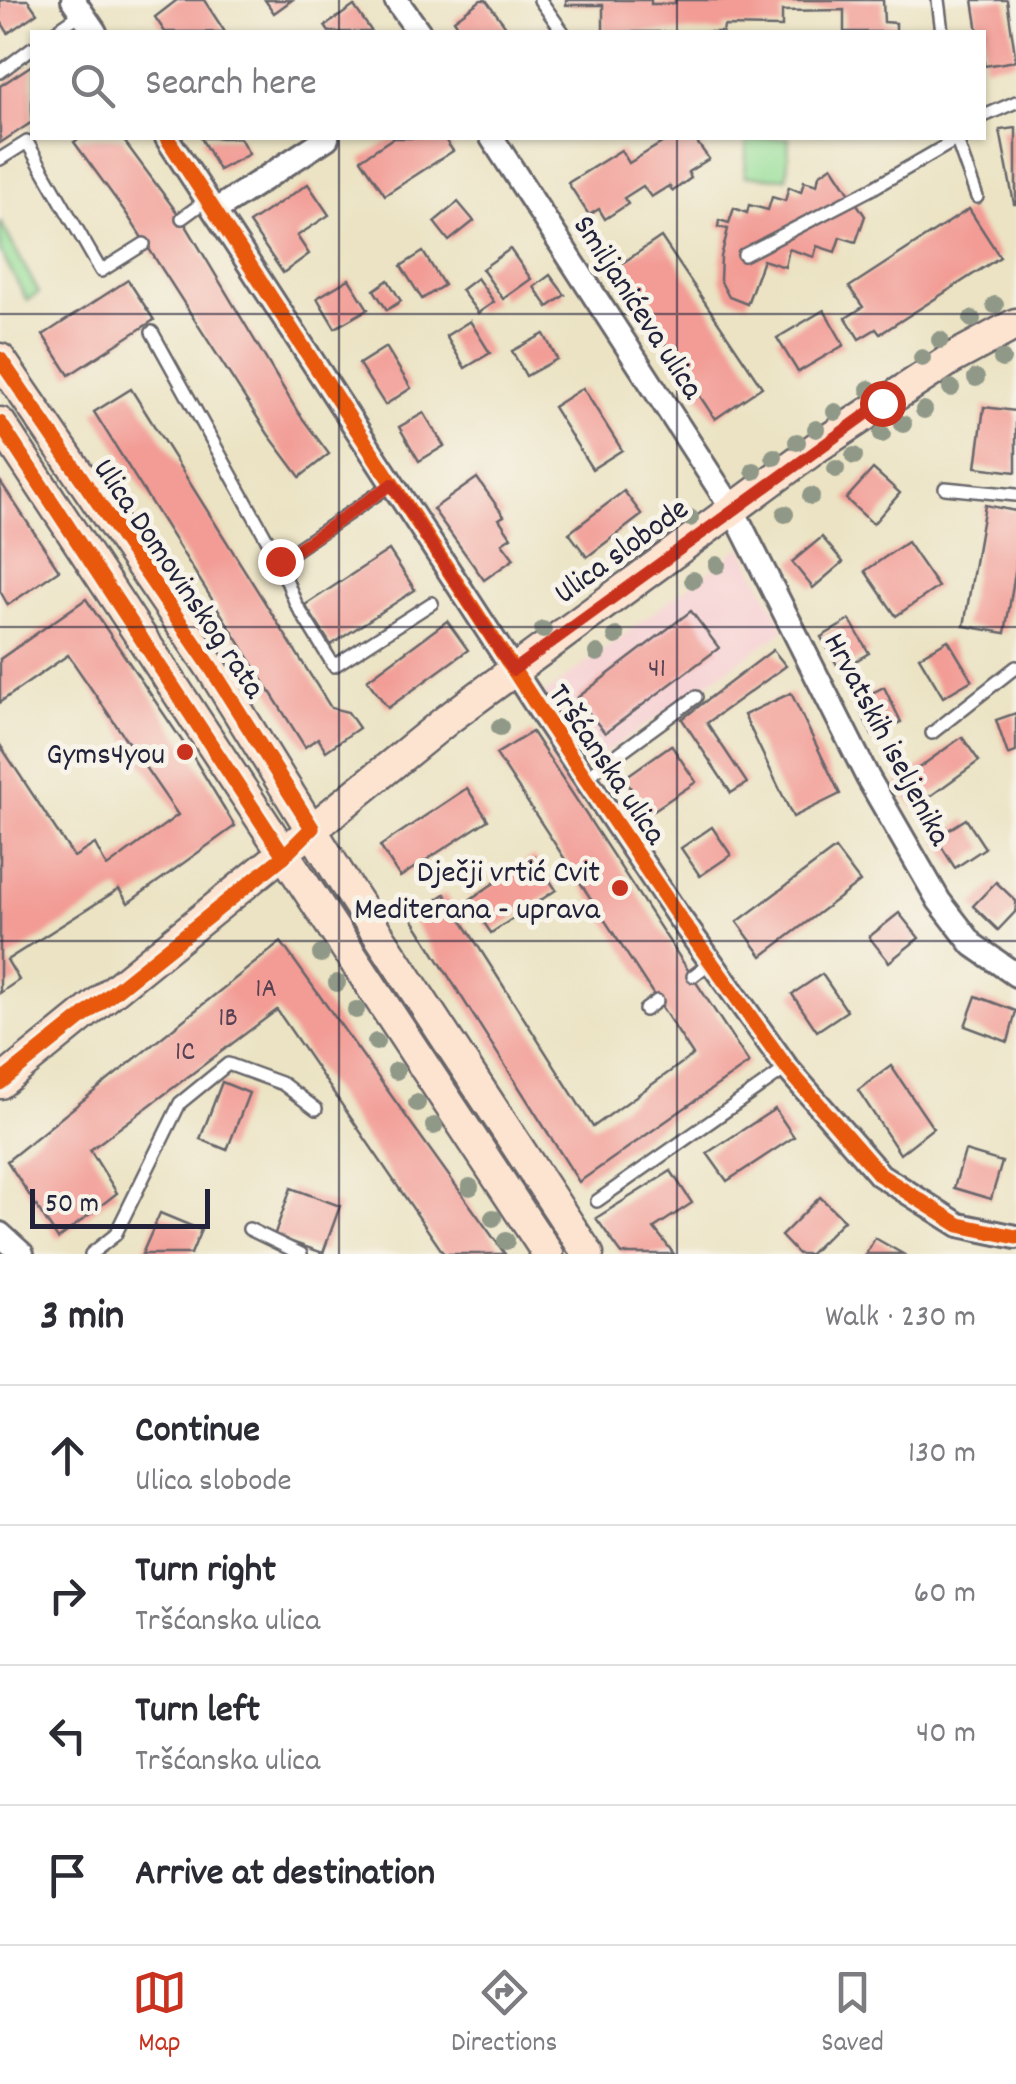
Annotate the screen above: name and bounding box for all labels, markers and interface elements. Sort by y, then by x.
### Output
search box [30,30,986,140]
icon: search [65,58,120,113]
text: Search here [145,58,317,113]
street label: Smiljanićeva ulica [559,208,713,411]
route start [860,381,906,427]
street label: Ulica Domovinskog rata [79,450,275,710]
street label: Ulica slobode [546,488,700,618]
route end [258,539,304,585]
street label: Hrvatskih iseljenika [809,626,961,856]
house number: 41 [648,651,666,691]
street label: Tršćanska ulica [534,676,676,856]
place label: Gyms4you [46,734,165,780]
marker: Gyms4you [174,741,196,763]
place label: Dječji vrtić Cvit Mediterana - uprava [354,852,601,935]
marker: Dječji vrtić Cvit Mediterana - uprava [609,877,631,899]
house number: 1A [255,971,277,1011]
house number: 1B [218,1000,238,1040]
house number: 1C [175,1034,195,1074]
scale bar [30,1184,210,1228]
text: 50 m [45,1186,99,1226]
text: 3 min [40,1289,124,1349]
text: Walk · 230 m [825,1296,976,1342]
text: Continue [135,1405,260,1460]
icon: ahead [40,1428,95,1483]
text: 130 m [908,1432,976,1478]
text: Ulica slobode [135,1460,292,1506]
text: Turn right [135,1545,276,1600]
icon: right [40,1568,95,1623]
text: 60 m [914,1572,976,1618]
text: Tršćanska ulica [135,1600,320,1646]
text: Turn left [135,1685,260,1740]
icon: left [40,1708,95,1763]
text: 40 m [916,1712,976,1758]
text: Tršćanska ulica [135,1740,320,1786]
icon: arrive [40,1848,95,1903]
text: Arrive at destination [135,1848,435,1903]
tab: Map [132,1965,187,2065]
tab: Directions [451,1965,557,2065]
tab: Saved [821,1965,884,2065]

